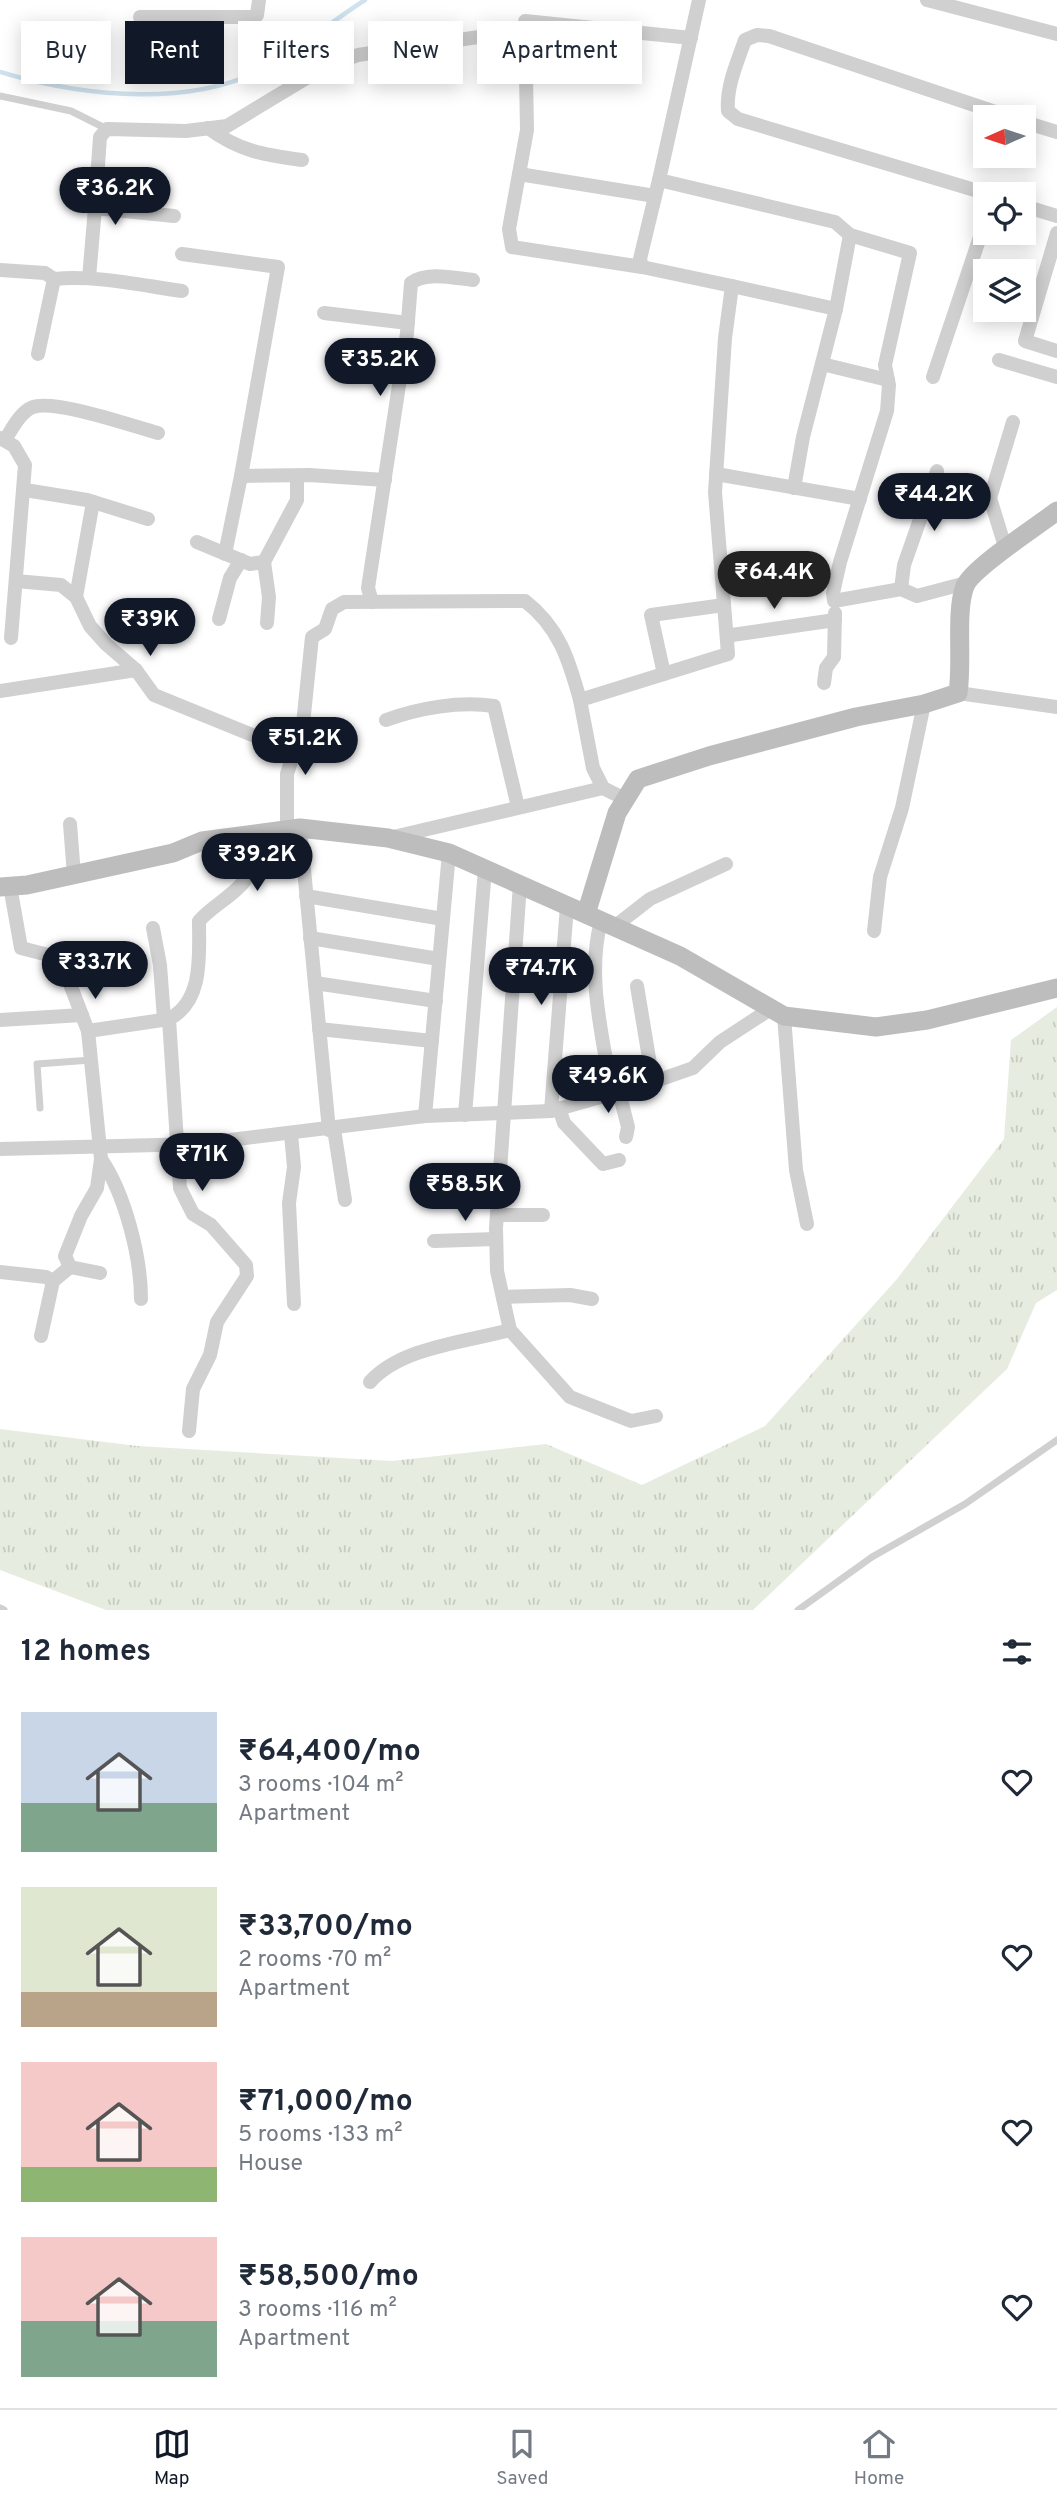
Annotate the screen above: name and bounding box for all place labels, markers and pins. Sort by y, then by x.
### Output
pin: ₹36.2K [58,168,172,227]
pin: ₹35.2K [323,338,437,398]
pin: ₹44.2K [877,474,991,533]
pin: ₹64.4K [717,552,831,611]
pin: ₹39K [109,598,191,658]
pin: ₹51.2K [248,718,362,777]
pin: ₹39.2K [200,834,314,893]
pin: ₹33.7K [38,942,152,1001]
pin: ₹74.7K [484,948,598,1007]
pin: ₹49.6K [551,1056,665,1115]
pin: ₹71K [161,1134,243,1193]
pin: ₹58.5K [408,1164,522,1223]

